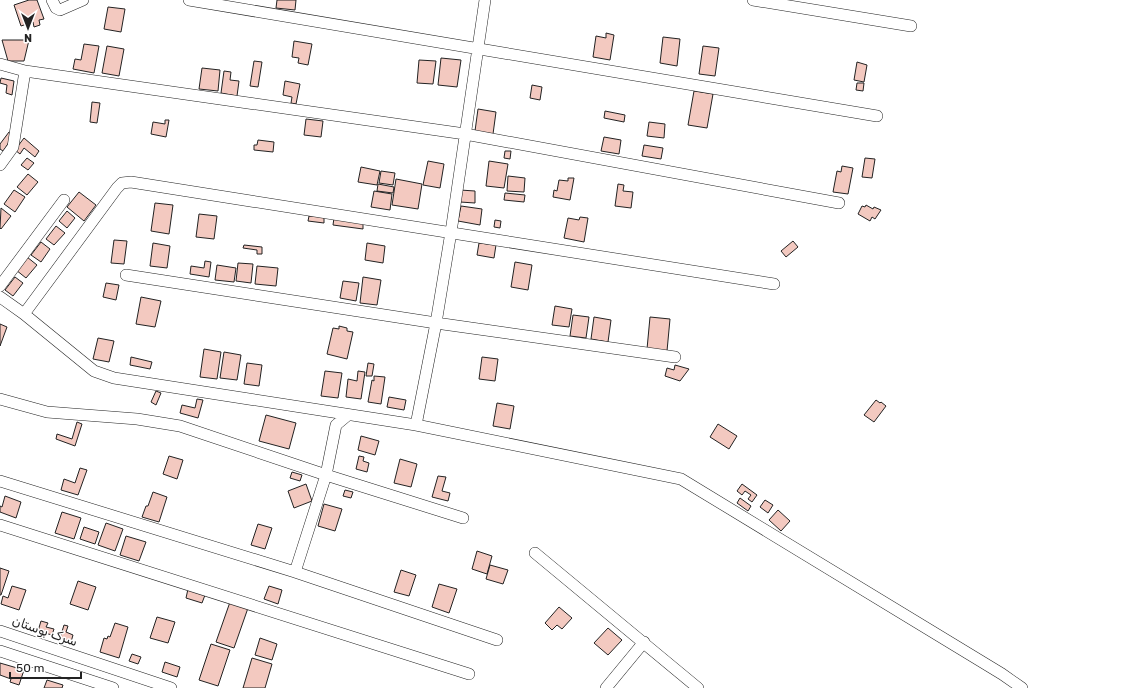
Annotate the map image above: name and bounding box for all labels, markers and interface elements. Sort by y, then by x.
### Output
north arrow [8,8,48,48]
text: N [24,31,32,44]
street label: سرک بوستان [10,613,80,650]
scale bar [10,654,81,680]
text: 50 m [16,661,44,675]

